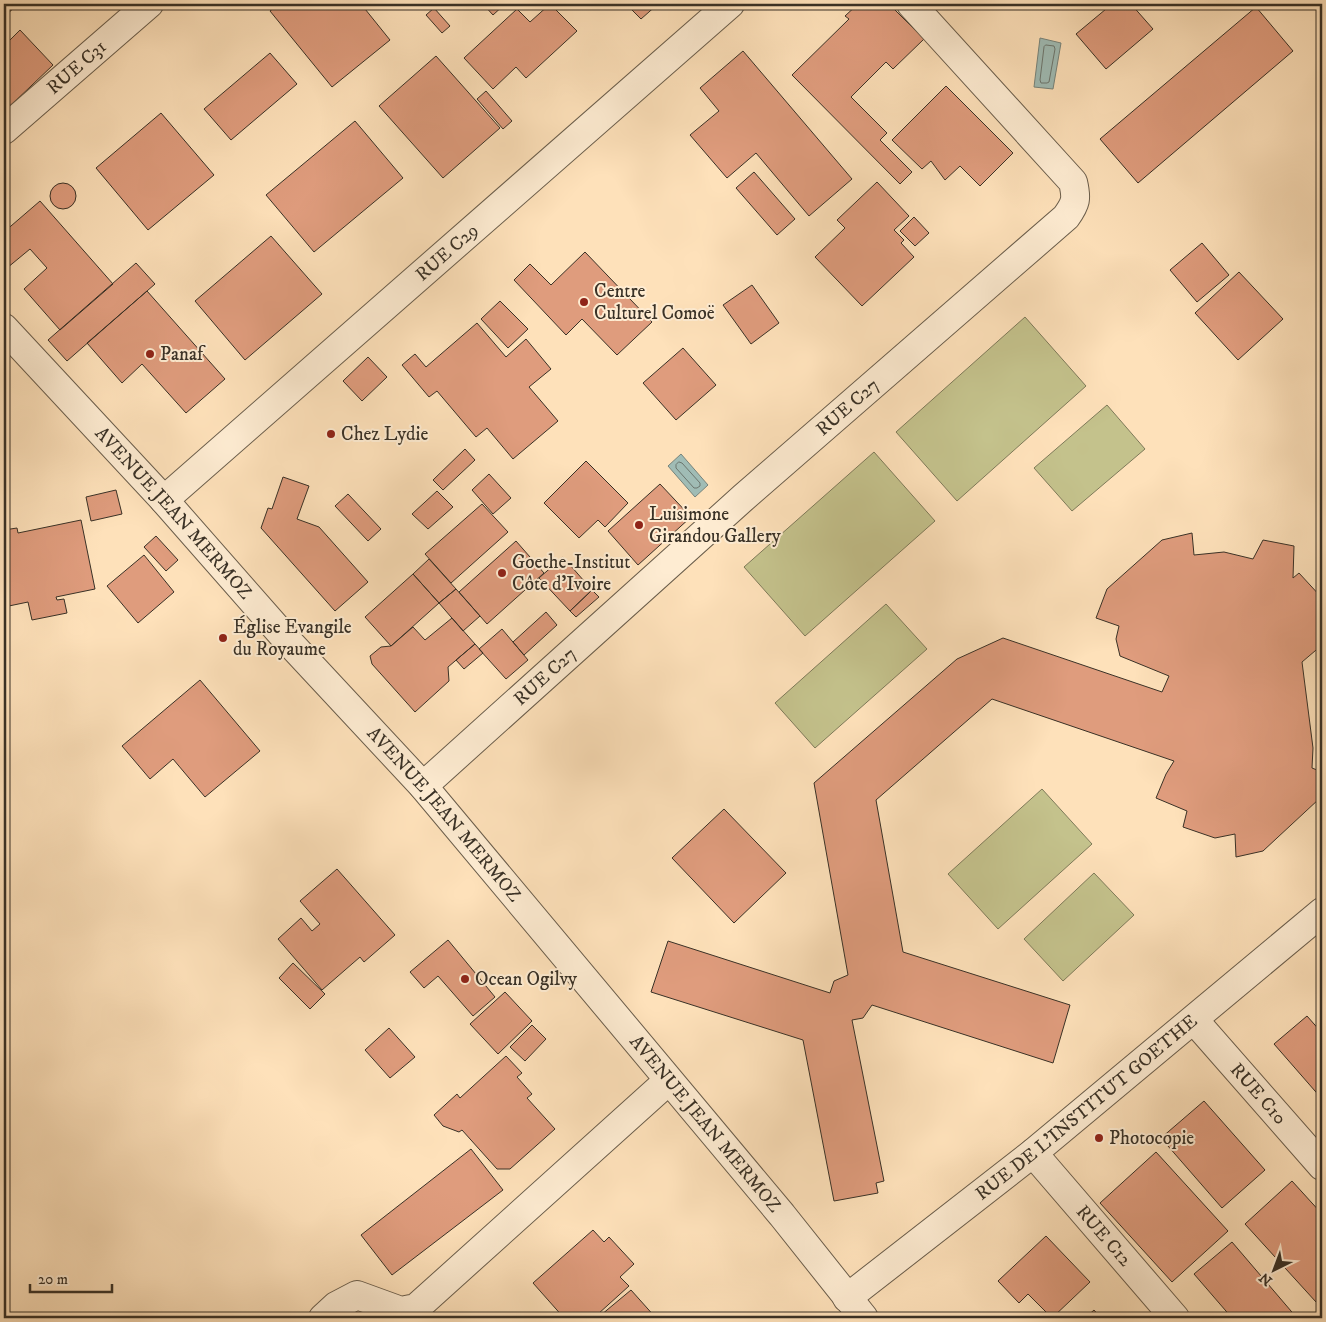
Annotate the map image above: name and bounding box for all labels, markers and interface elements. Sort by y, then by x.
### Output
street label: RUE C31 [42,35,111,99]
street label: RUE C29 [411,218,483,286]
place label: Centre Culturel Comoë [594,280,715,325]
marker: Centre Culturel Comoë [578,296,590,308]
place label: Panaf [160,343,206,366]
marker: Panaf [144,348,156,360]
street label: RUE C27 [811,373,884,441]
street label: AVENUE JEAN MERMOZ [90,422,257,604]
place label: Chez Lydie [341,423,428,446]
marker: Chez Lydie [325,428,337,440]
place label: Luisimone Girandou Gallery [649,503,782,548]
marker: Luisimone Girandou Gallery [633,519,645,531]
place label: Goethe-Institut Côte d’Ivoire [512,551,630,596]
marker: Goethe-Institut Côte d’Ivoire [496,567,508,579]
place label: Église Evangile du Royaume [233,615,352,661]
marker: Église Evangile du Royaume [217,632,229,644]
street label: RUE C27 [509,642,581,710]
street label: AVENUE JEAN MERMOZ [362,722,526,906]
place label: Ocean Ogilvy [475,968,578,991]
marker: Ocean Ogilvy [459,973,471,985]
street label: RUE DE L'INSTITUT GOETHE [971,1010,1202,1205]
street label: AVENUE JEAN MERMOZ [625,1030,786,1217]
street label: RUE C10 [1225,1058,1292,1129]
place label: Photocopie [1109,1127,1194,1150]
marker: Photocopie [1093,1132,1105,1144]
street label: RUE C12 [1071,1200,1137,1271]
north arrow [1248,1244,1298,1294]
scale bar [30,1262,112,1294]
text: N [1255,1268,1276,1289]
text: 20 m [38,1270,68,1289]

